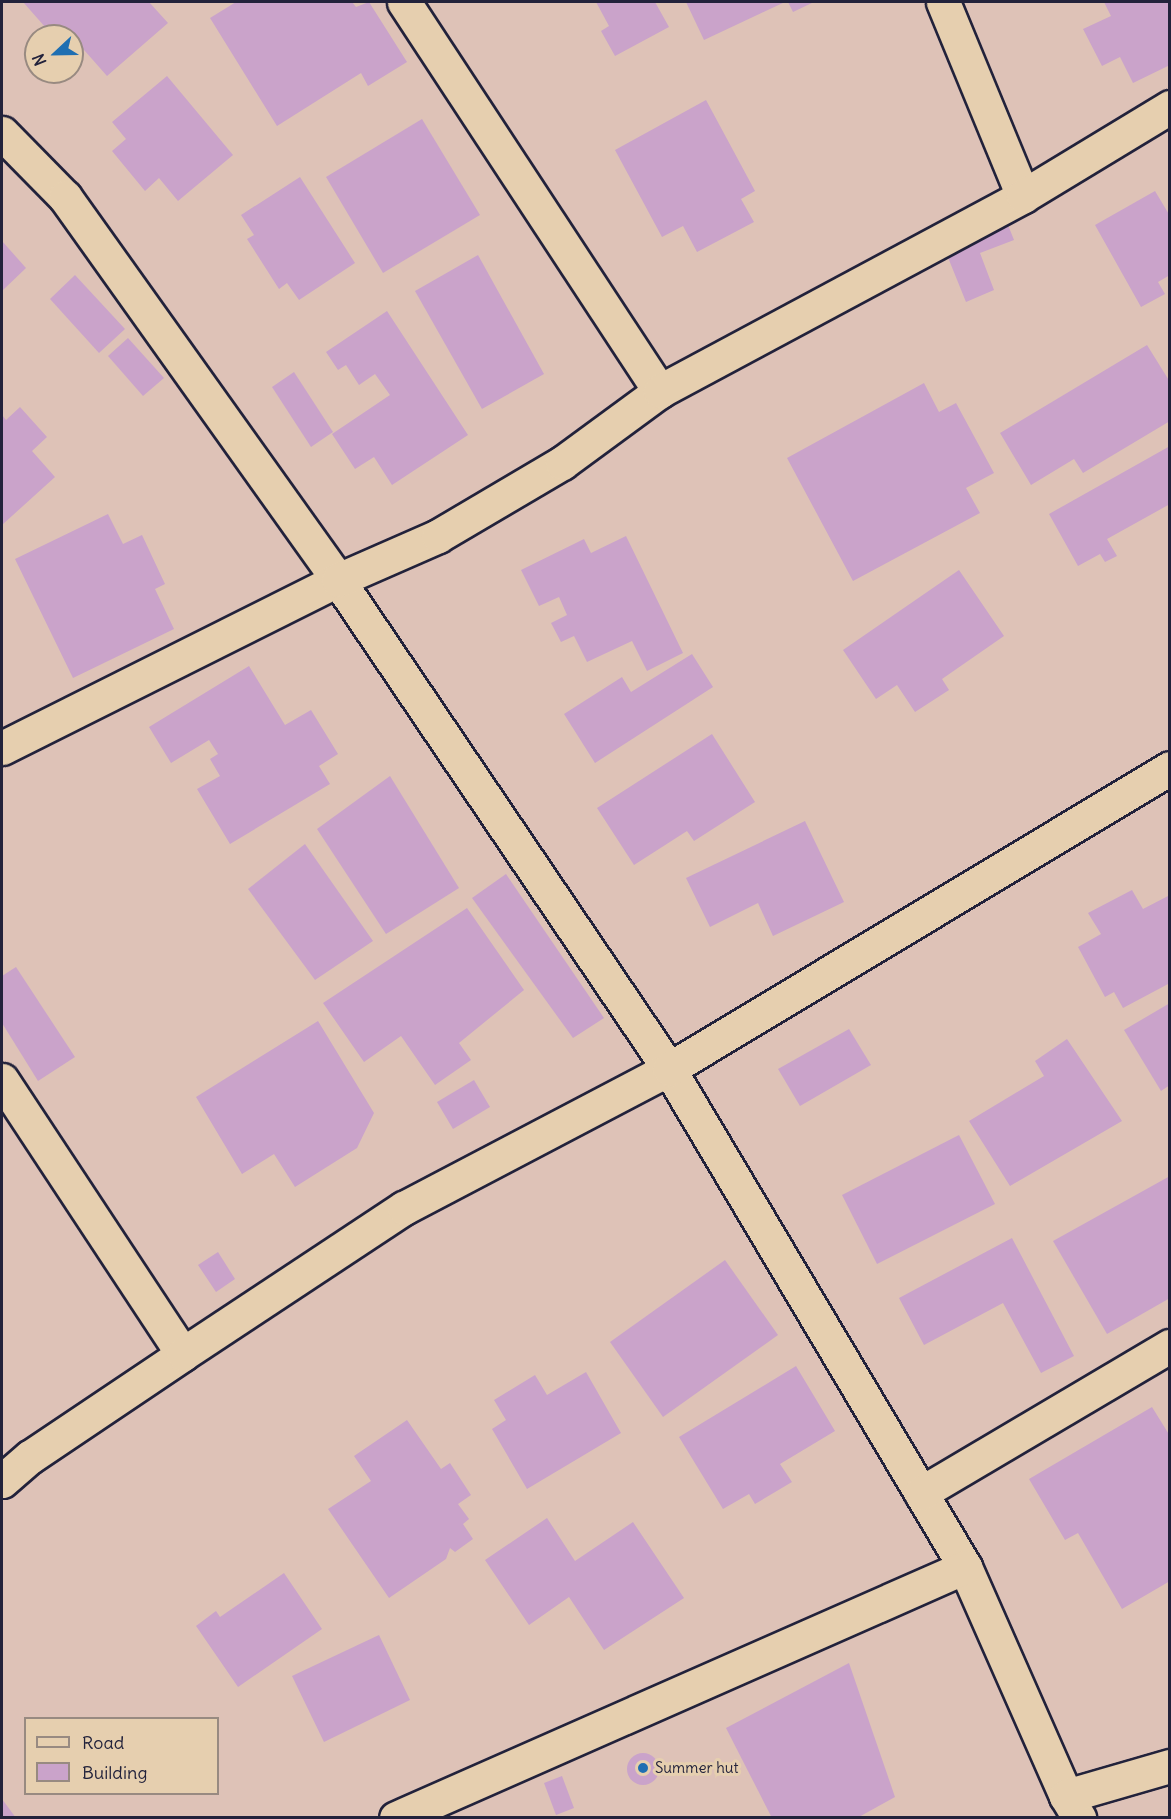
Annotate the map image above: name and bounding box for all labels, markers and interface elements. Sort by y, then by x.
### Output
north arrow [24,24,84,84]
text: N [28,51,51,69]
legend [24,1717,219,1795]
text: Road [82,1731,124,1754]
place label: Summer hut [655,1759,739,1777]
text: Building [82,1761,147,1784]
marker: Summer hut [636,1761,650,1775]

